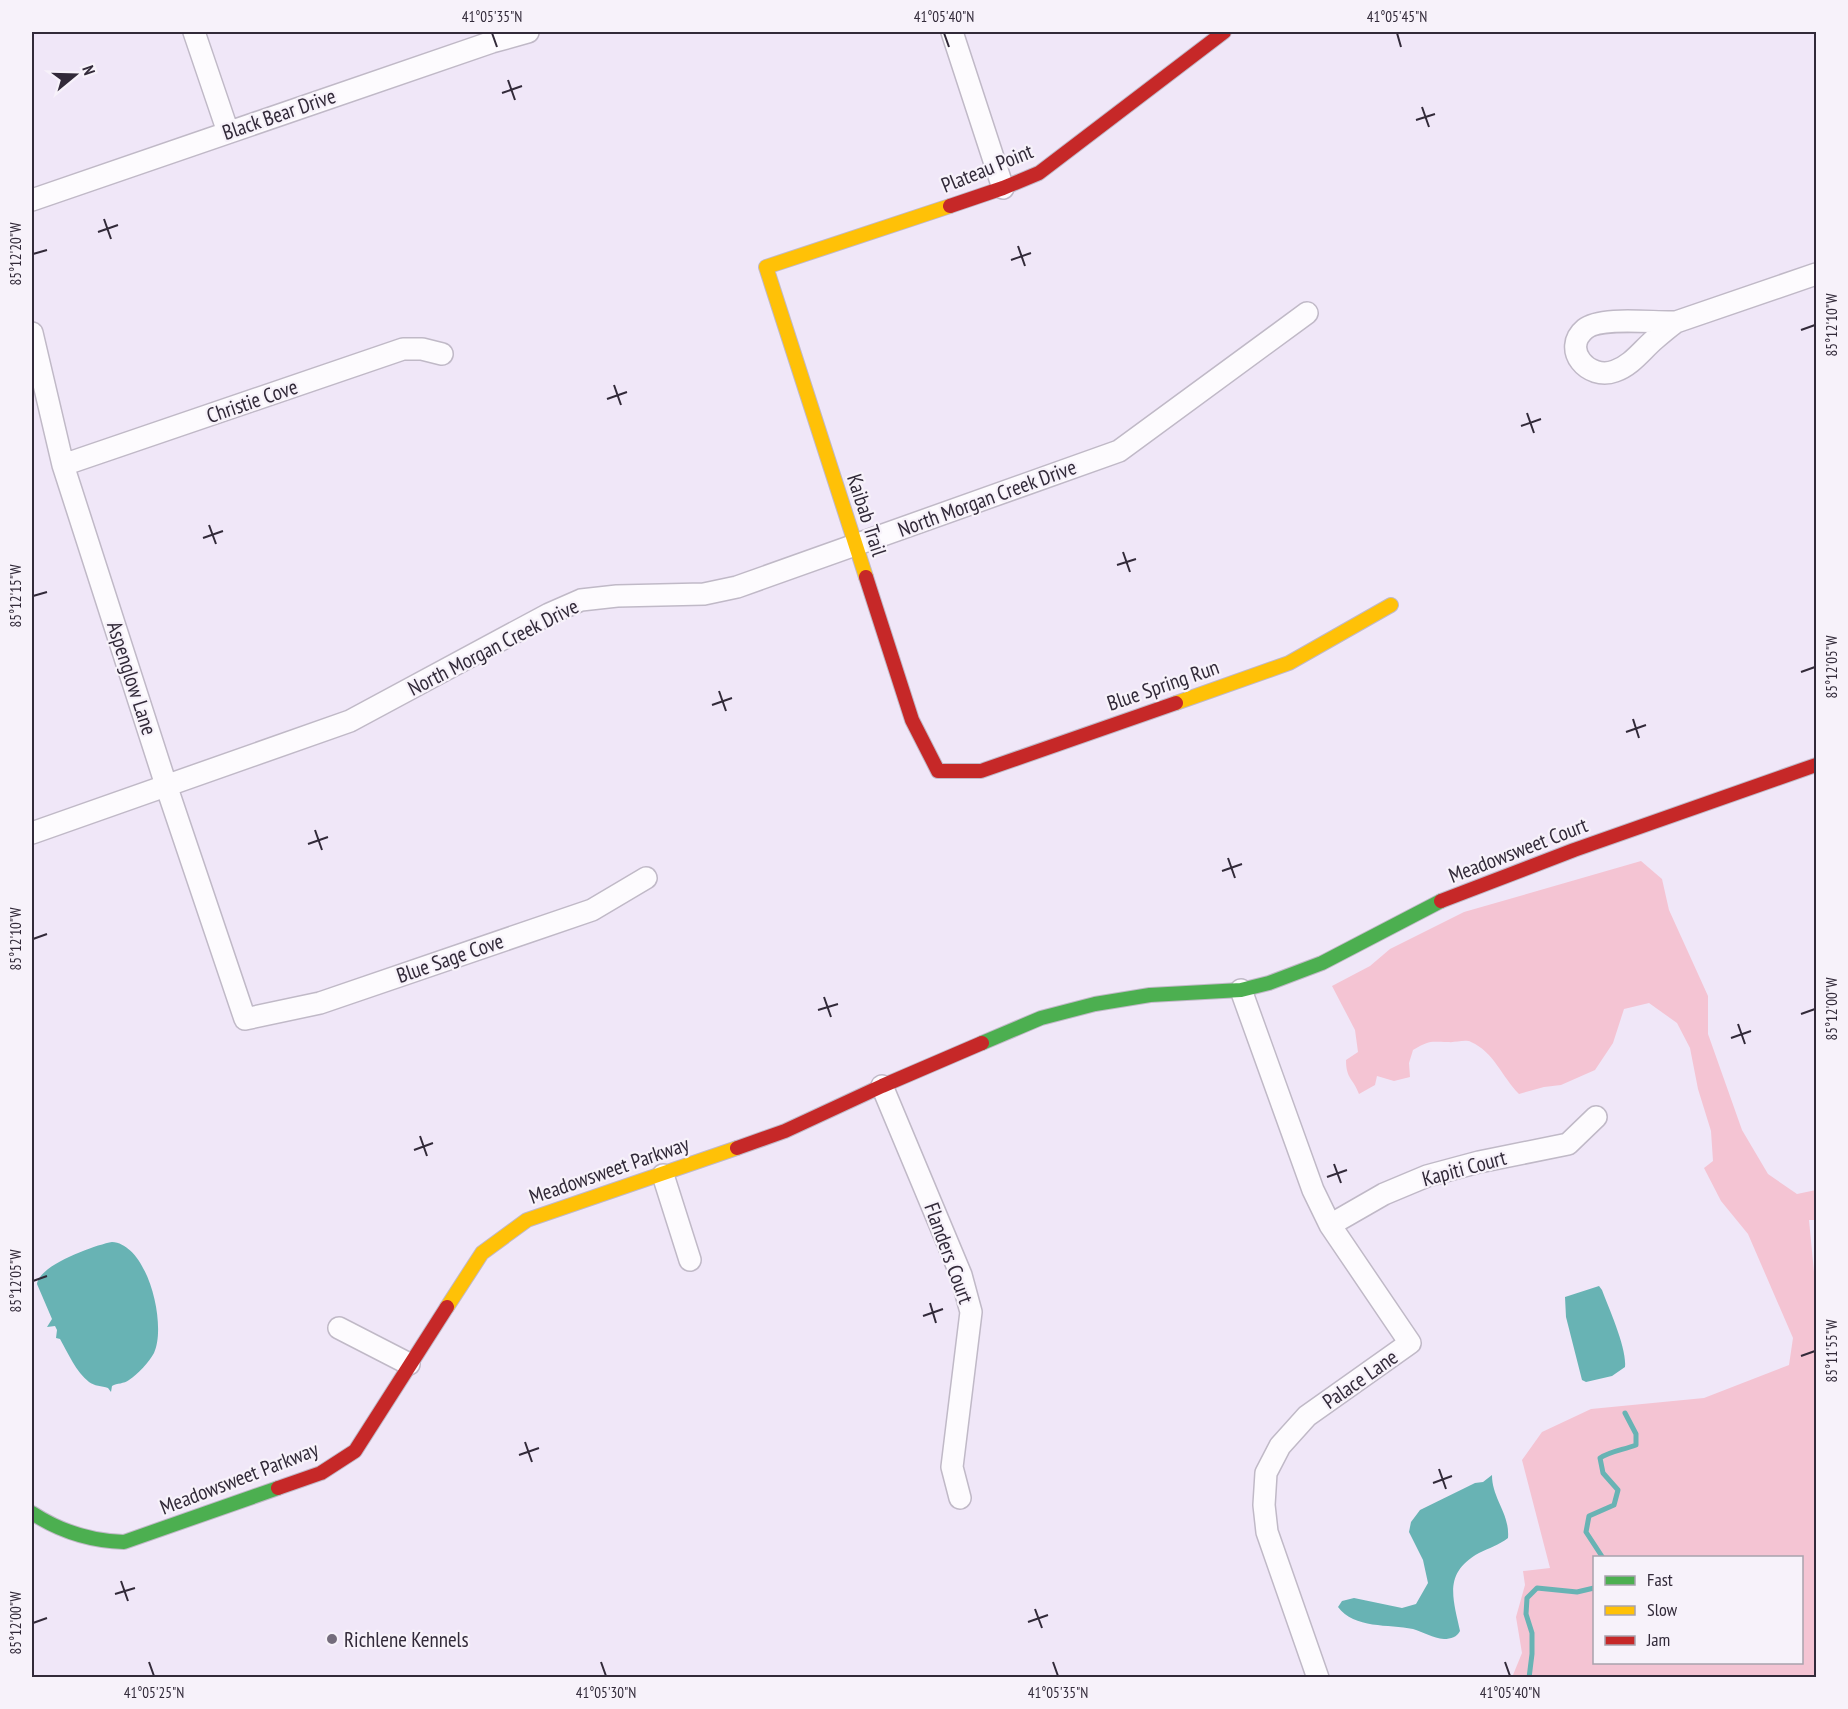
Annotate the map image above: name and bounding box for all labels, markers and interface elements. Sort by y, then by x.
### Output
text: 41°05'35"N [462,7,522,26]
text: 41°05'40"N [914,7,974,26]
text: 41°05'45"N [1367,7,1427,26]
north arrow [45,45,105,105]
text: N [78,63,100,77]
street label: Black Bear Drive [219,82,339,146]
street label: Plateau Point [937,137,1037,199]
text: 85°12'20"W [6,222,25,286]
text: 85°12'10"W [1822,293,1841,357]
street label: Christie Cove [203,373,301,429]
street label: North Morgan Creek Drive [894,453,1080,543]
street label: Kaibab Trail [841,471,893,560]
text: 85°12'15"W [6,564,25,628]
street label: North Morgan Creek Drive [403,592,583,702]
street label: Aspenglow Lane [101,618,163,738]
text: 85°12'05"W [1822,635,1841,699]
street label: Blue Spring Run [1103,653,1223,717]
street label: Meadowsweet Court [1445,811,1592,889]
text: 85°12'10"W [6,907,25,971]
street label: Blue Sage Cove [393,927,507,989]
text: 85°12'00"W [1822,977,1841,1041]
street label: Meadowsweet Parkway [525,1130,693,1210]
street label: Kapiti Court [1419,1144,1509,1192]
street label: Flanders Court [918,1199,980,1307]
text: 85°12'05"W [6,1249,25,1313]
text: 85°11'55"W [1822,1319,1841,1383]
street label: Palace Lane [1317,1343,1403,1415]
street label: Meadowsweet Parkway [156,1435,322,1521]
legend [1593,1556,1803,1664]
text: Fast [1647,1568,1673,1591]
text: 85°12'00"W [6,1591,25,1655]
text: Slow [1647,1598,1678,1621]
place label: Richlene Kennels [344,1626,469,1653]
text: Jam [1646,1628,1670,1651]
marker: Richlene Kennels [325,1632,339,1646]
text: 41°05'25"N [124,1683,184,1702]
text: 41°05'30"N [576,1683,636,1702]
text: 41°05'35"N [1028,1683,1088,1702]
text: 41°05'40"N [1480,1683,1540,1702]

